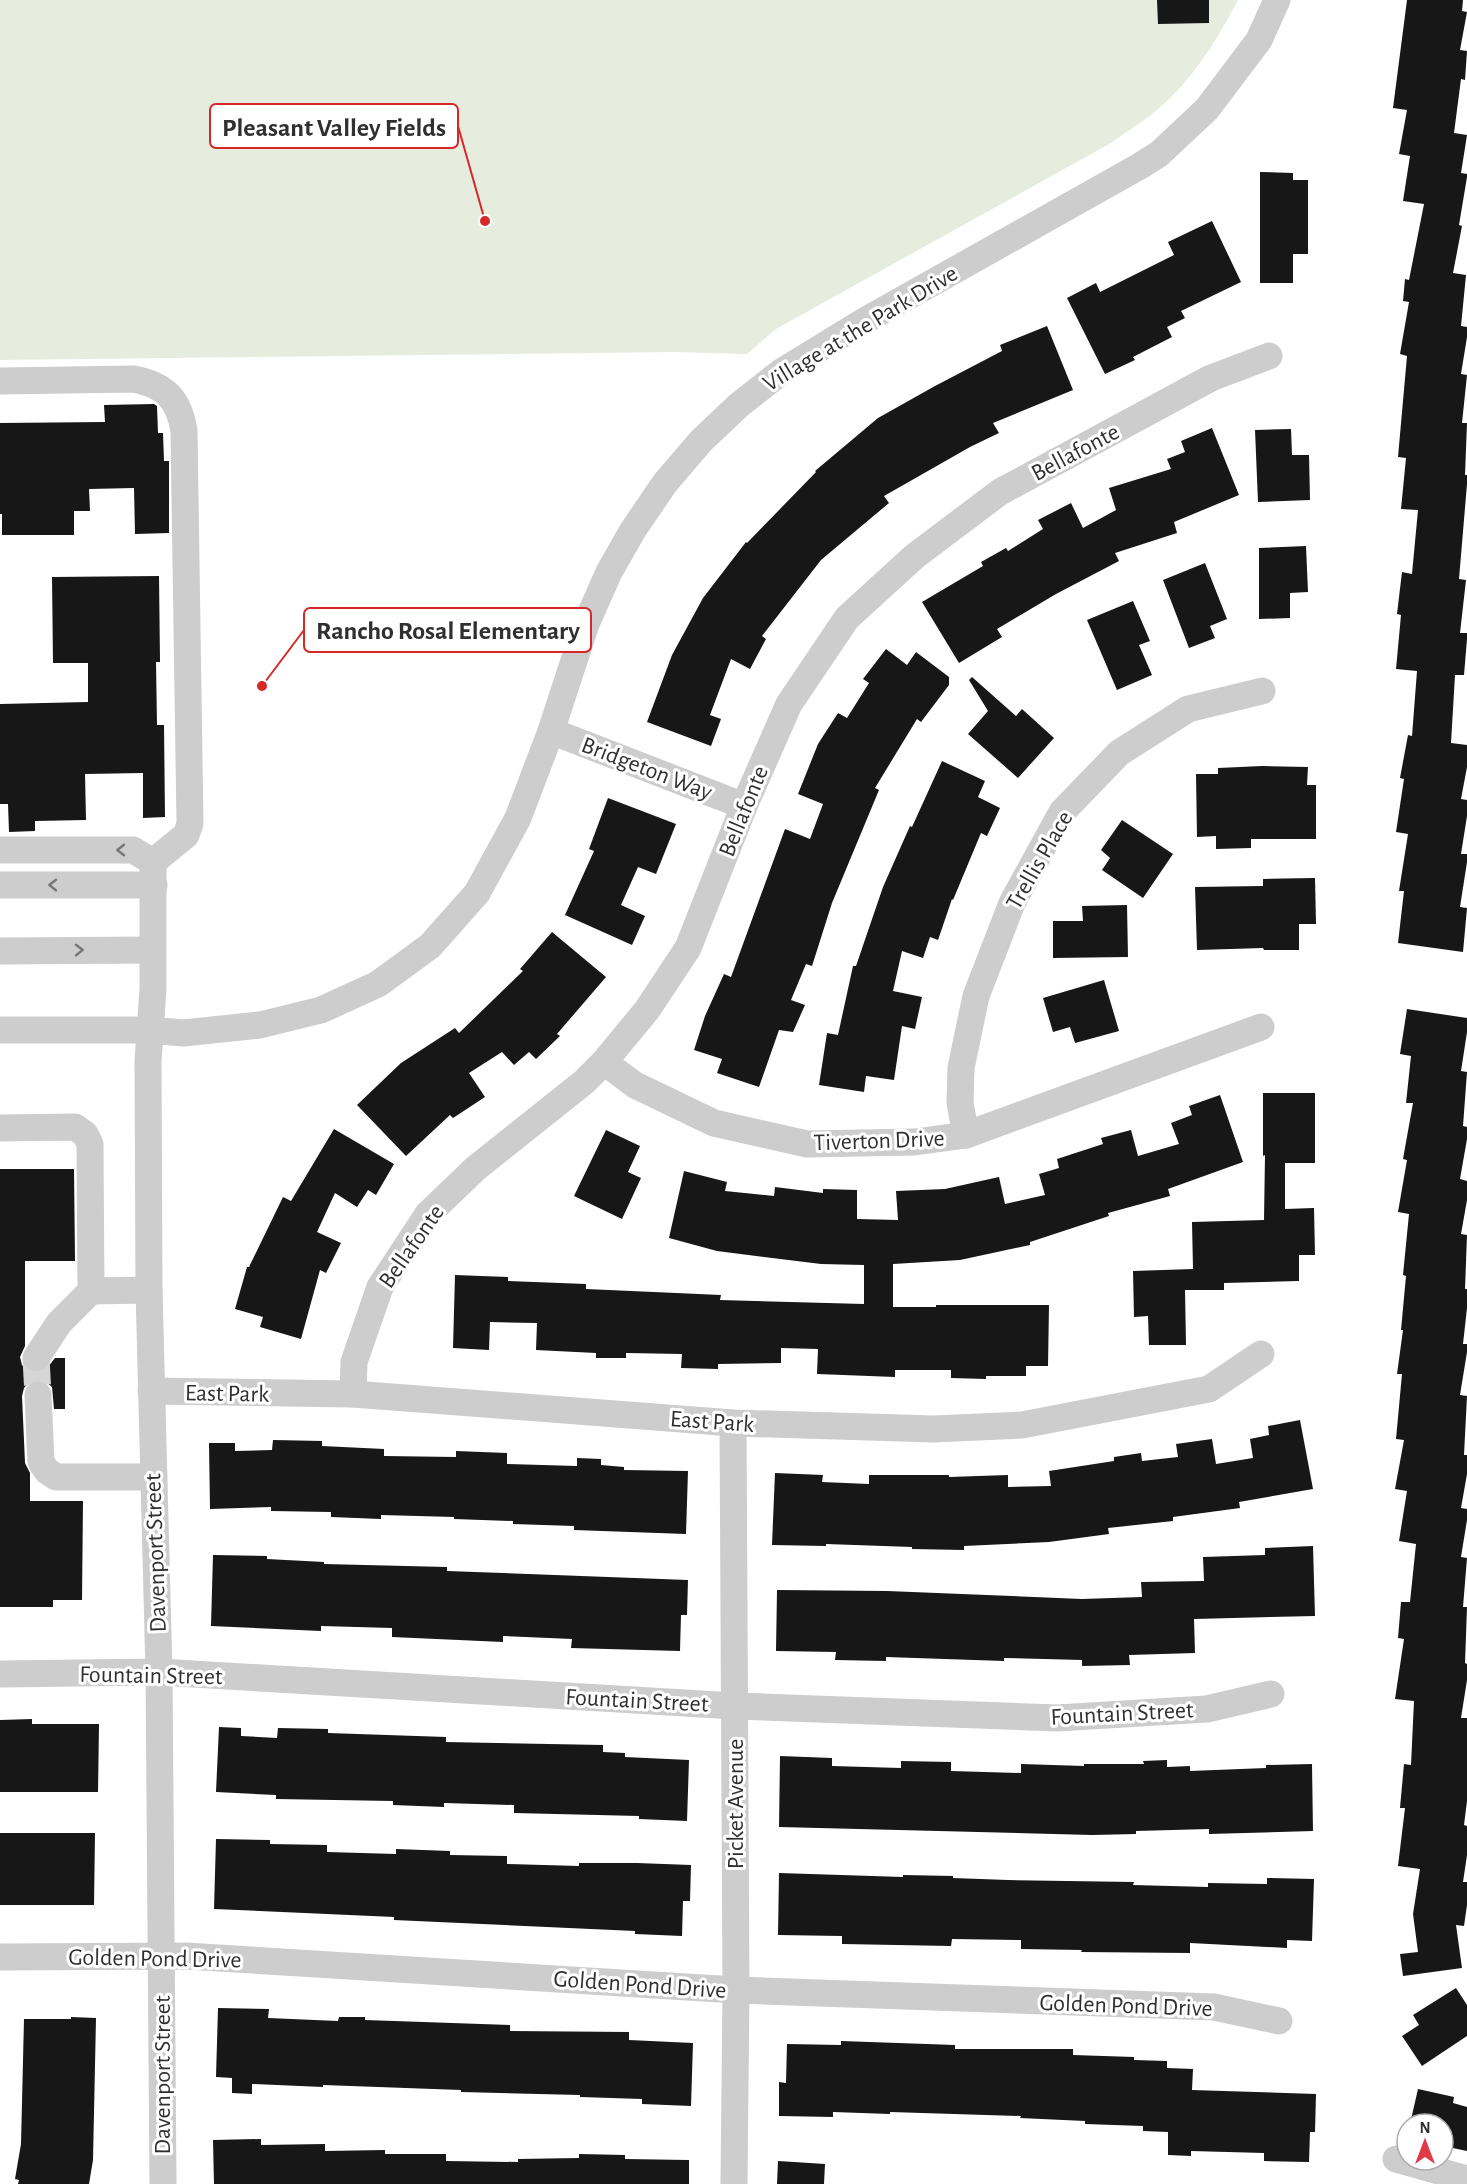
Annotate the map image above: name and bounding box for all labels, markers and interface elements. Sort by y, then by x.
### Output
callout: Pleasant Valley Fields [210,104,458,148]
text: Pleasant Valley Fields [222,115,446,141]
street label: Village at the Park Drive [759,261,962,396]
street label: Bellafonte [1028,420,1123,486]
callout: Rancho Rosal Elementary [304,608,591,652]
text: Rancho Rosal Elementary [316,618,580,644]
street label: Bridgeton Way [578,733,715,805]
street label: Bellafonte [715,763,773,860]
street label: Trellis Place [1002,807,1078,914]
one-way arrow [117,844,126,856]
one-way arrow [49,879,58,891]
one-way arrow [75,944,84,957]
street label: Tiverton Drive [813,1127,945,1155]
street label: Bellafonte [375,1201,449,1293]
street label: East Park [185,1381,269,1407]
street label: East Park [669,1407,755,1437]
street label: Davenport Street [141,1473,171,1633]
street label: Fountain Street [79,1663,223,1689]
street label: Fountain Street [565,1685,709,1717]
street label: Fountain Street [1050,1698,1194,1730]
street label: Picket Avenue [724,1739,748,1869]
street label: Golden Pond Drive [68,1945,242,1973]
street label: Golden Pond Drive [553,1967,727,2003]
street label: Golden Pond Drive [1039,1991,1213,2021]
street label: Davenport Street [151,1995,175,2155]
north arrow [1395,2112,1455,2172]
text: N [1419,2120,1431,2136]

